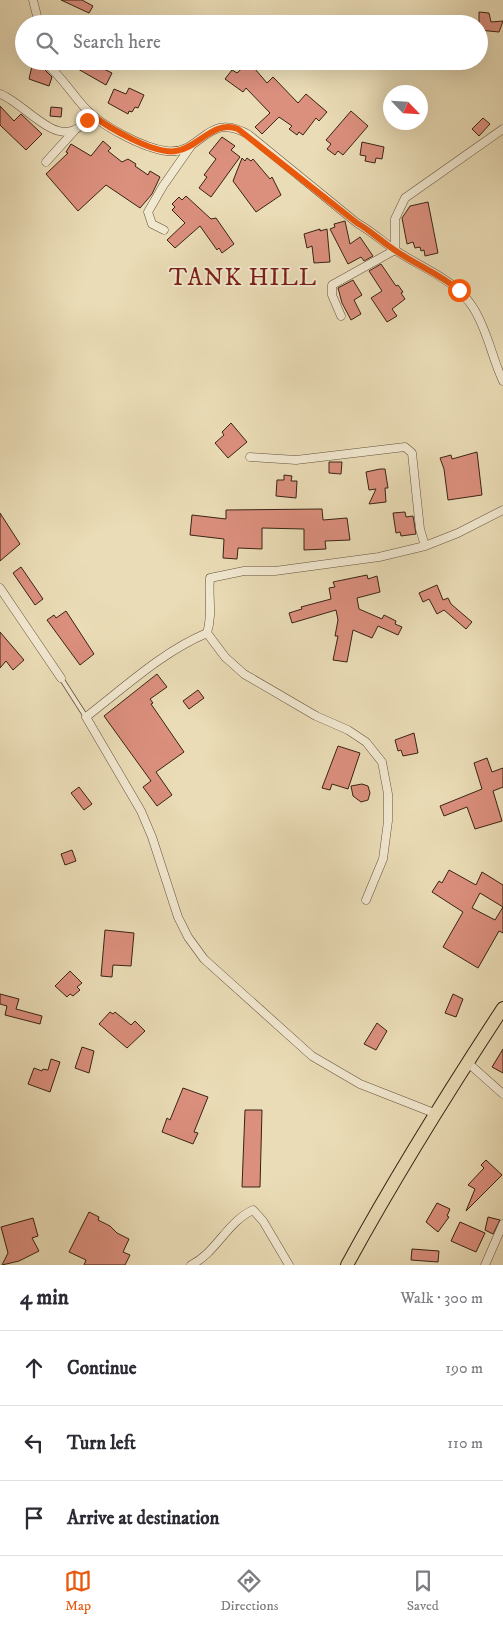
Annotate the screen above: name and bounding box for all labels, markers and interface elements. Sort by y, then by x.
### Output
search box [15,15,488,70]
icon: search [33,29,61,57]
text: Search here [73,31,161,54]
north arrow [383,85,428,130]
route end [76,109,99,132]
district label: TANK HILL [169,263,317,293]
route start [448,279,471,302]
text: 4 min [20,1285,69,1311]
text: Walk · 300 m [400,1288,483,1308]
icon: ahead [20,1354,48,1382]
text: Continue [67,1357,137,1380]
text: 190 m [445,1358,483,1378]
icon: left [20,1429,48,1457]
text: Turn left [67,1432,136,1455]
text: 110 m [447,1433,483,1453]
icon: arrive [20,1504,48,1532]
text: Arrive at destination [67,1507,219,1530]
tab: Map [64,1567,92,1615]
tab: Directions [220,1567,278,1615]
tab: Saved [407,1567,439,1615]

